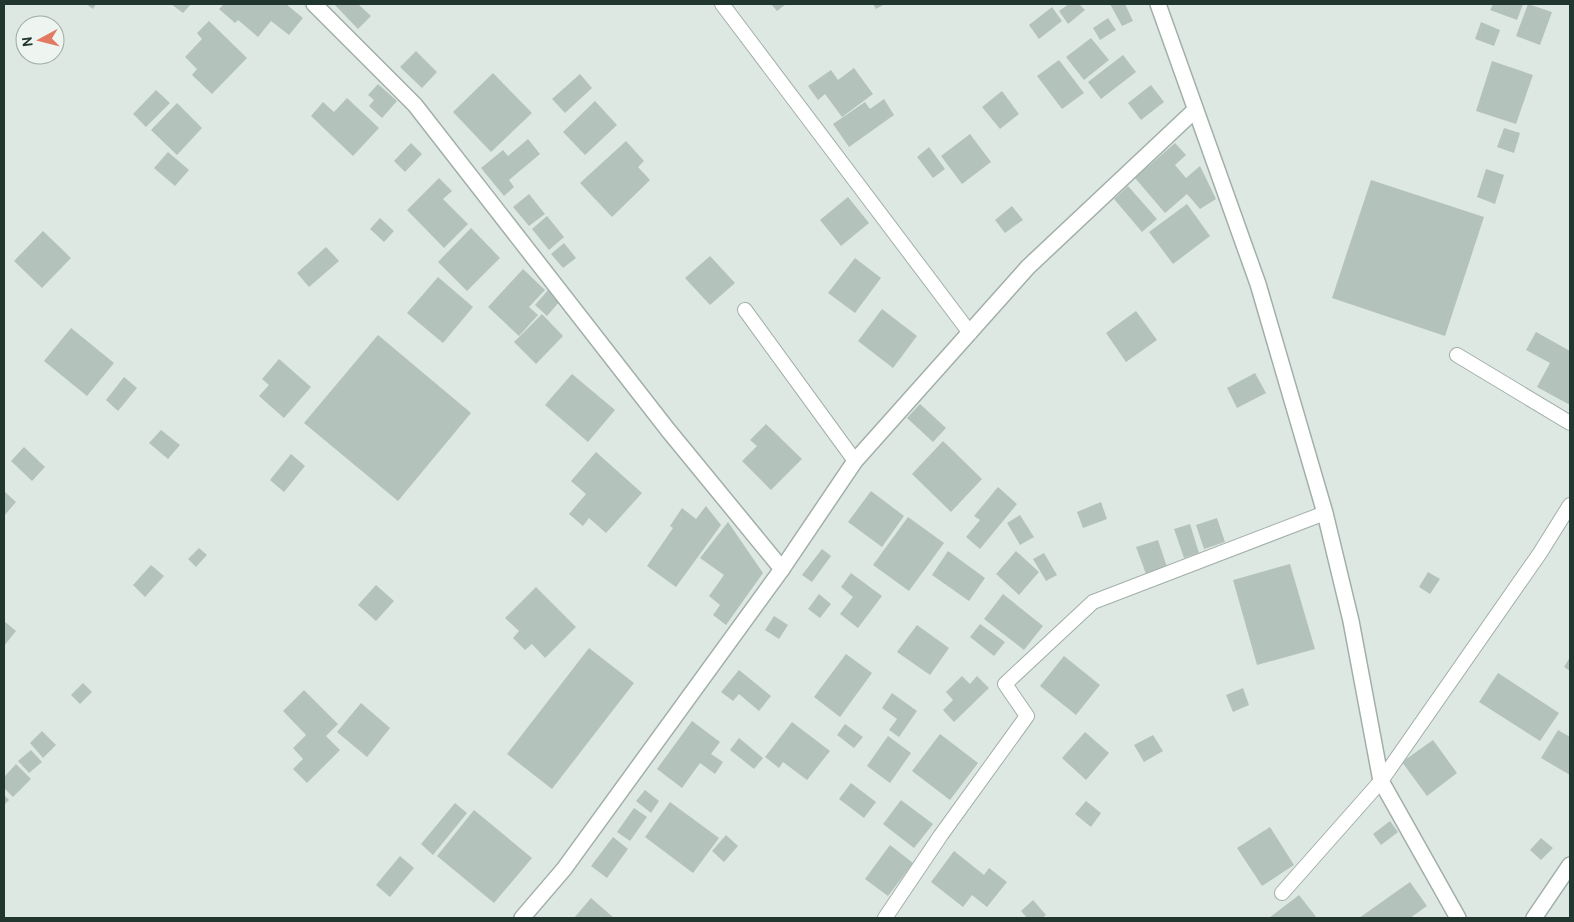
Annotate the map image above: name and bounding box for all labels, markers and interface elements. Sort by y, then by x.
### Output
north arrow [15,15,65,65]
text: N [18,36,37,48]

